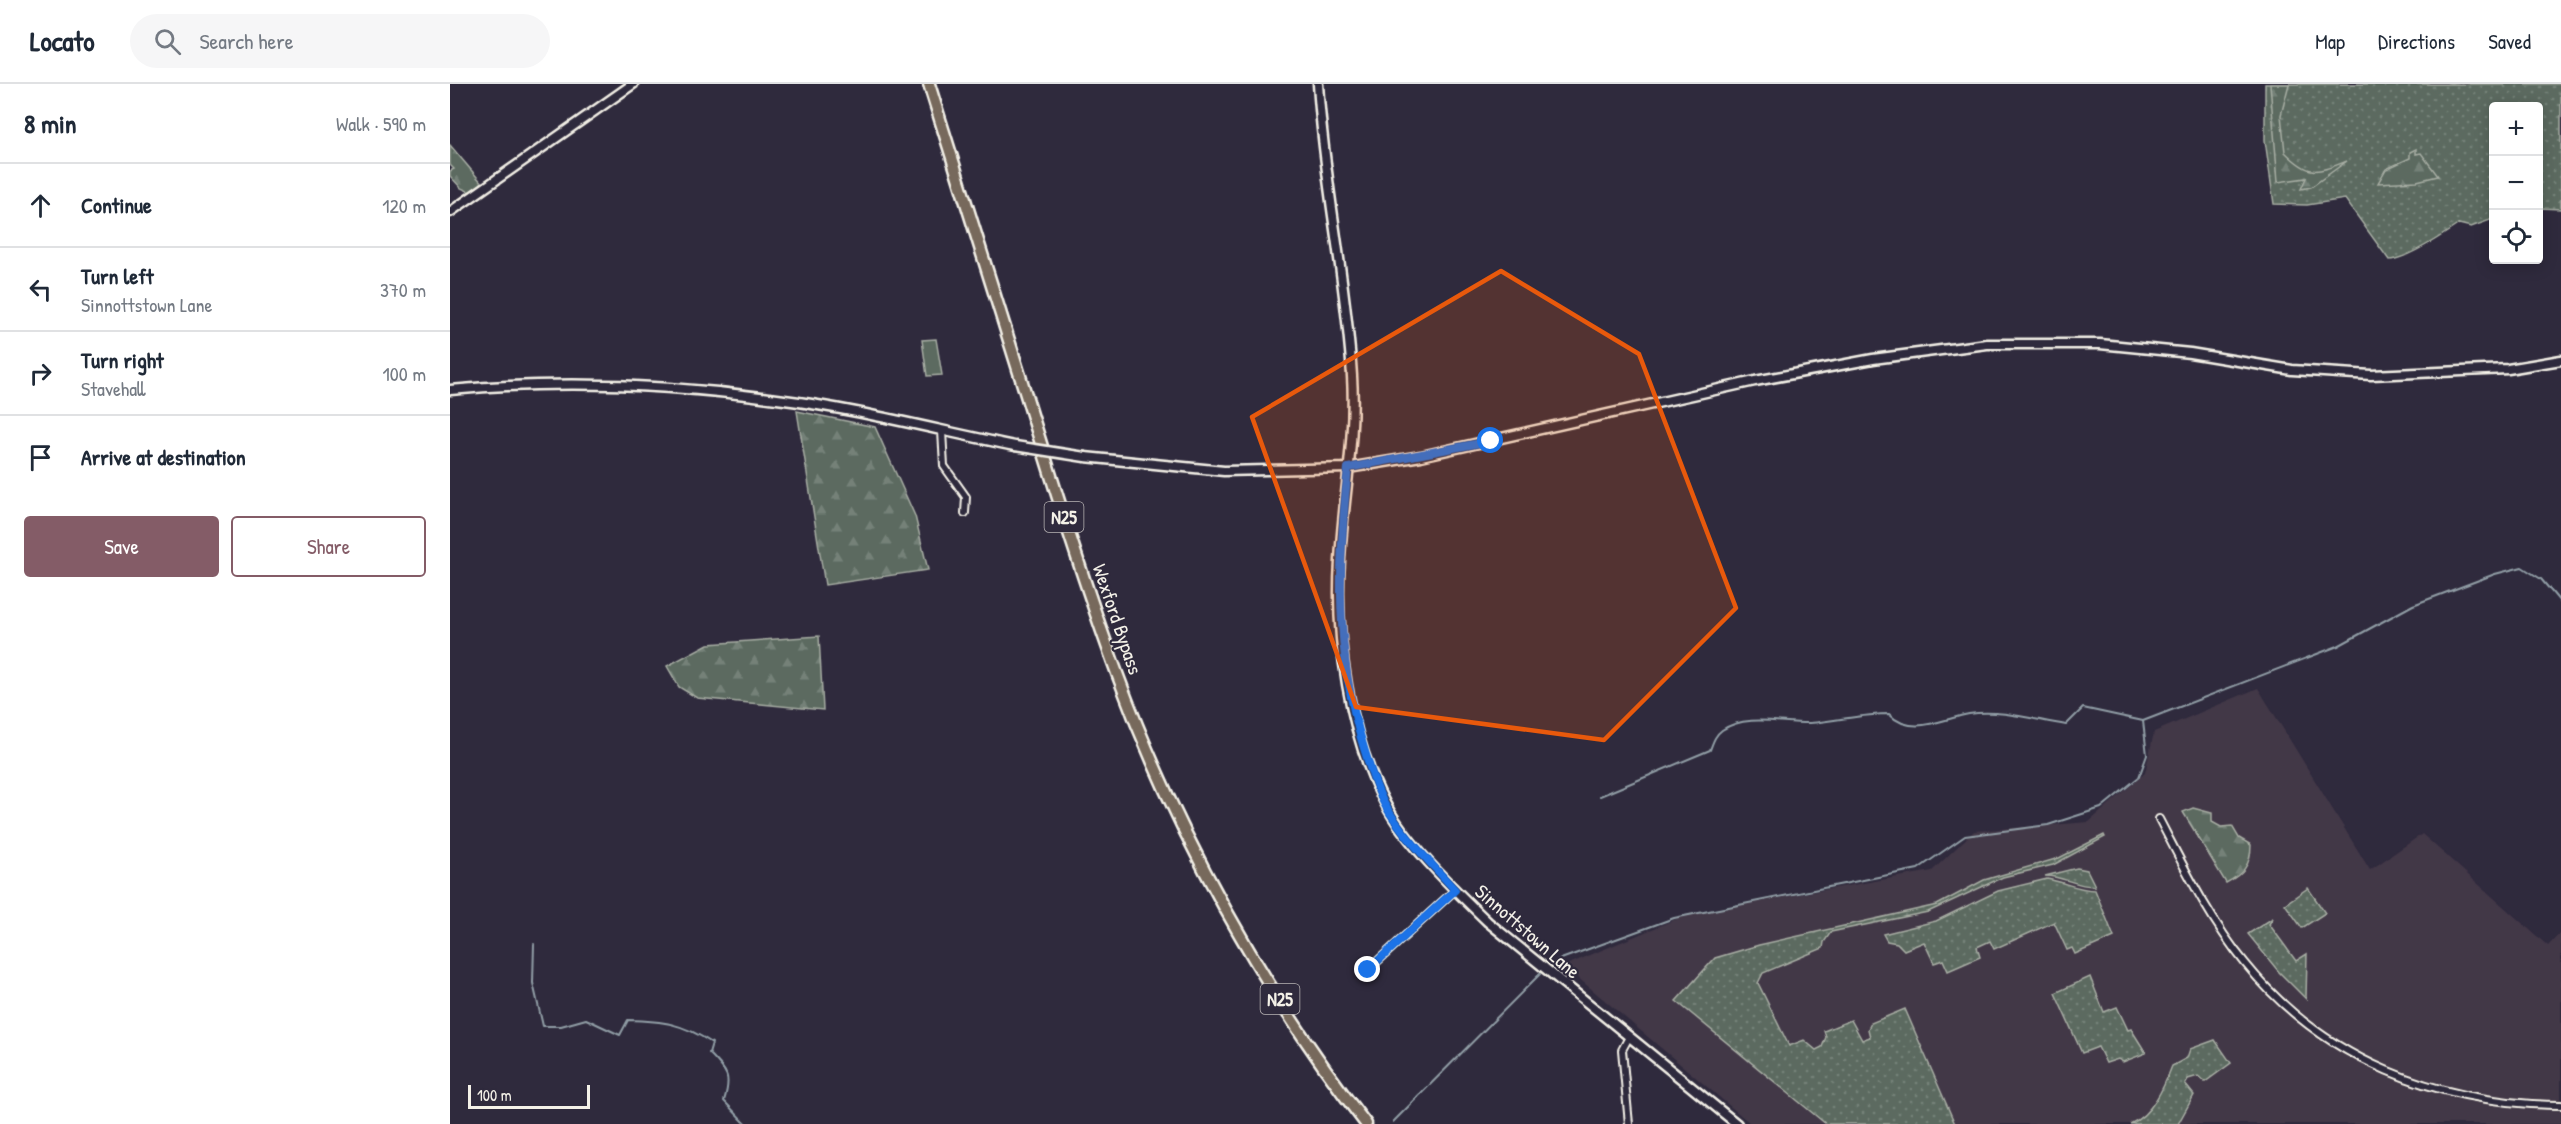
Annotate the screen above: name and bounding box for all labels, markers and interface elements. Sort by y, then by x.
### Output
search box [130,14,550,68]
text: Locato [30,22,94,60]
icon: search [151,25,184,58]
text: Search here [199,26,293,56]
text: Map [2315,27,2345,56]
text: Directions [2378,27,2455,56]
text: Saved [2488,27,2531,56]
map controls [2489,102,2543,264]
button: + [2489,102,2543,156]
text: 8 min [24,106,77,141]
text: Walk · 590 m [336,110,426,137]
button: − [2489,156,2543,210]
icon: ahead [24,189,57,222]
text: Continue [81,190,152,220]
text: 120 m [382,192,426,219]
button: locate [2489,210,2543,264]
text: Turn left [81,261,154,291]
icon: left [24,273,57,306]
text: 370 m [380,276,426,303]
text: Sinnottstown Lane [81,291,212,318]
text: Turn right [81,345,164,375]
icon: right [24,357,57,390]
text: 100 m [383,360,426,387]
text: Stavehall [81,375,146,402]
route start [1477,427,1503,453]
icon: arrive [24,441,57,474]
text: Arrive at destination [81,442,246,472]
road number: N25 [1044,502,1084,532]
button: Save [24,516,219,577]
button: Share [231,516,426,577]
street label: Wexford Bypass [1087,560,1150,678]
street label: Sinnottstown Lane [1470,878,1586,984]
route end [1354,956,1380,982]
road number: N25 [1260,984,1300,1014]
scale bar [468,1082,590,1110]
text: 100 m [477,1084,512,1106]

